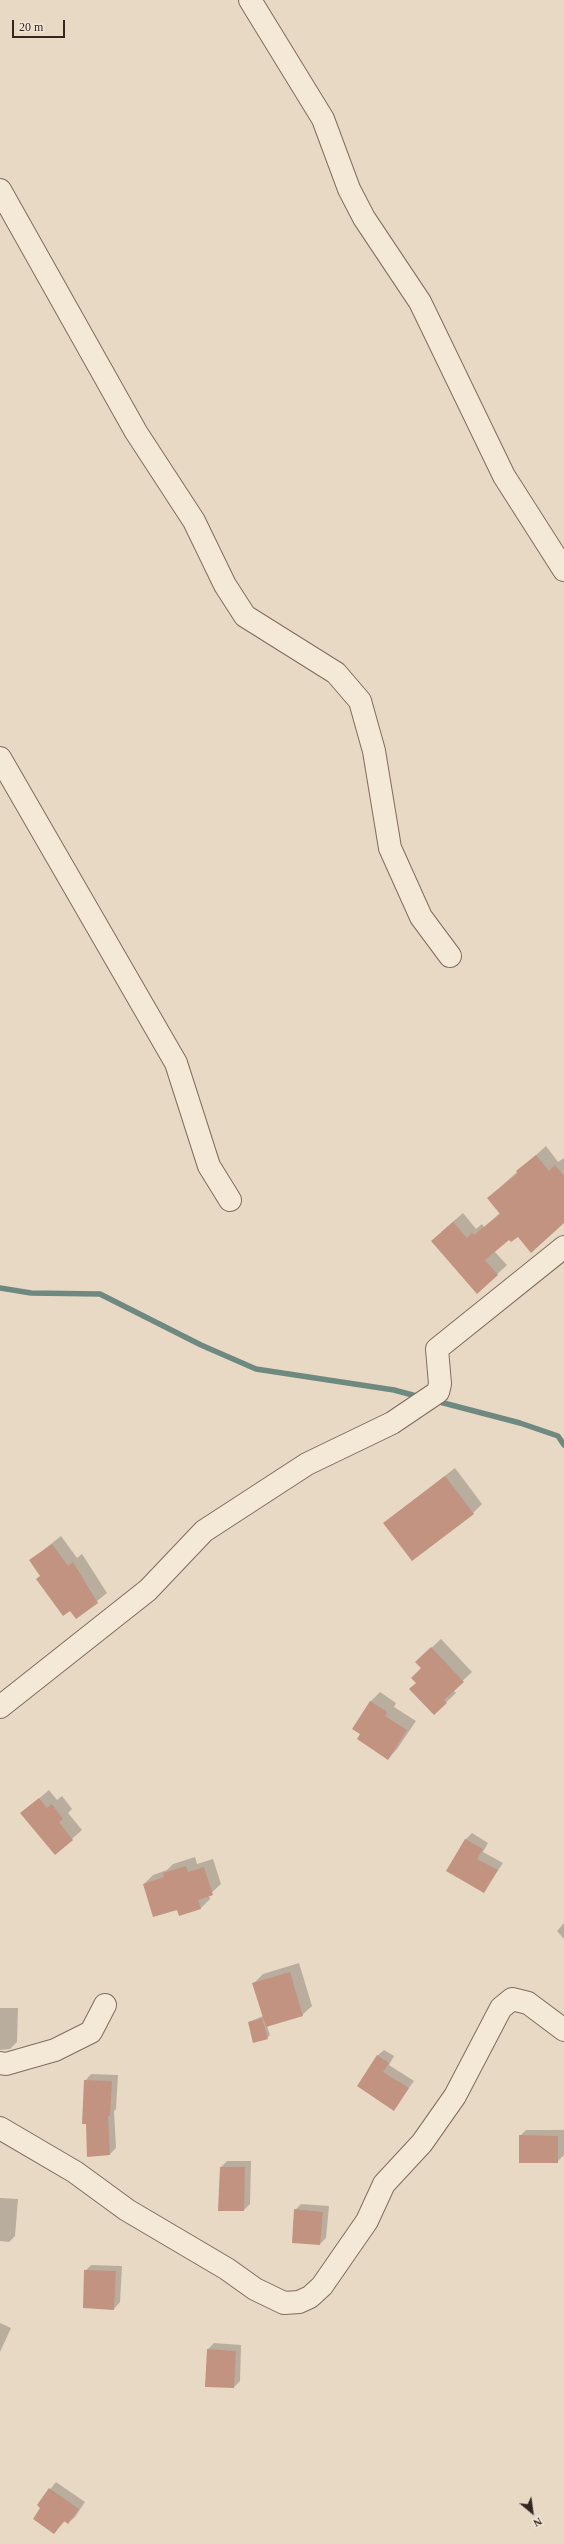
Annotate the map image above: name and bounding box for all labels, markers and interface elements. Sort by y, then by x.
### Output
scale bar [14,12,67,38]
text: 20 m [19,20,43,34]
north arrow [512,2492,552,2532]
text: N [531,2515,544,2530]

